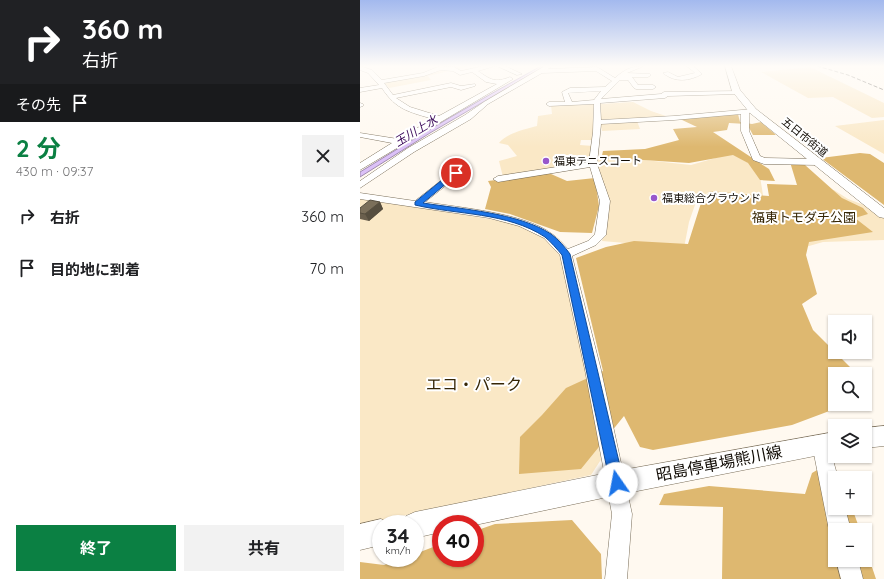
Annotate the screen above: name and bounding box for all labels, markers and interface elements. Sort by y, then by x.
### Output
text: 360 m [82,11,163,46]
icon: right [16,16,68,68]
text: 右折 [82,49,118,72]
icon: arrive [69,92,91,114]
text: その先 [16,95,61,114]
water label: 玉川上水 [391,111,442,149]
street label: 五日市街道 [779,114,831,160]
text: 2 分 [16,133,60,163]
button: close [302,135,344,177]
place label: 福東テニスコート [554,154,642,168]
pin [439,156,473,190]
marker: 福東テニスコート [541,156,551,166]
icon: arrive [445,162,467,184]
text: 430 m · 09:37 [16,163,93,179]
place label: 福東総合グラウンド [662,191,761,205]
marker: 福東総合グラウンド [649,193,659,203]
icon: right [16,205,38,227]
text: 360 m [301,207,344,226]
text: 右折 [50,208,80,227]
park label: 福東トモダチ公園 [752,209,856,225]
icon: arrive [16,257,38,279]
text: 70 m [310,259,344,278]
text: 目的地に到着 [50,260,140,279]
map controls [828,315,872,567]
button: sound [828,315,872,359]
button: search [828,367,872,411]
park label: エコ・パーク [426,374,522,394]
button: layers [828,419,872,463]
street label: 昭島停車場熊川線 [654,441,784,485]
position arrow [596,462,638,504]
button: + [828,471,872,515]
speed limit sign: 40 [432,515,484,567]
text: 34 [387,523,409,548]
button: − [828,523,872,567]
button: 終了 [16,525,176,571]
button: 共有 [184,525,344,571]
text: km/h [385,544,411,557]

